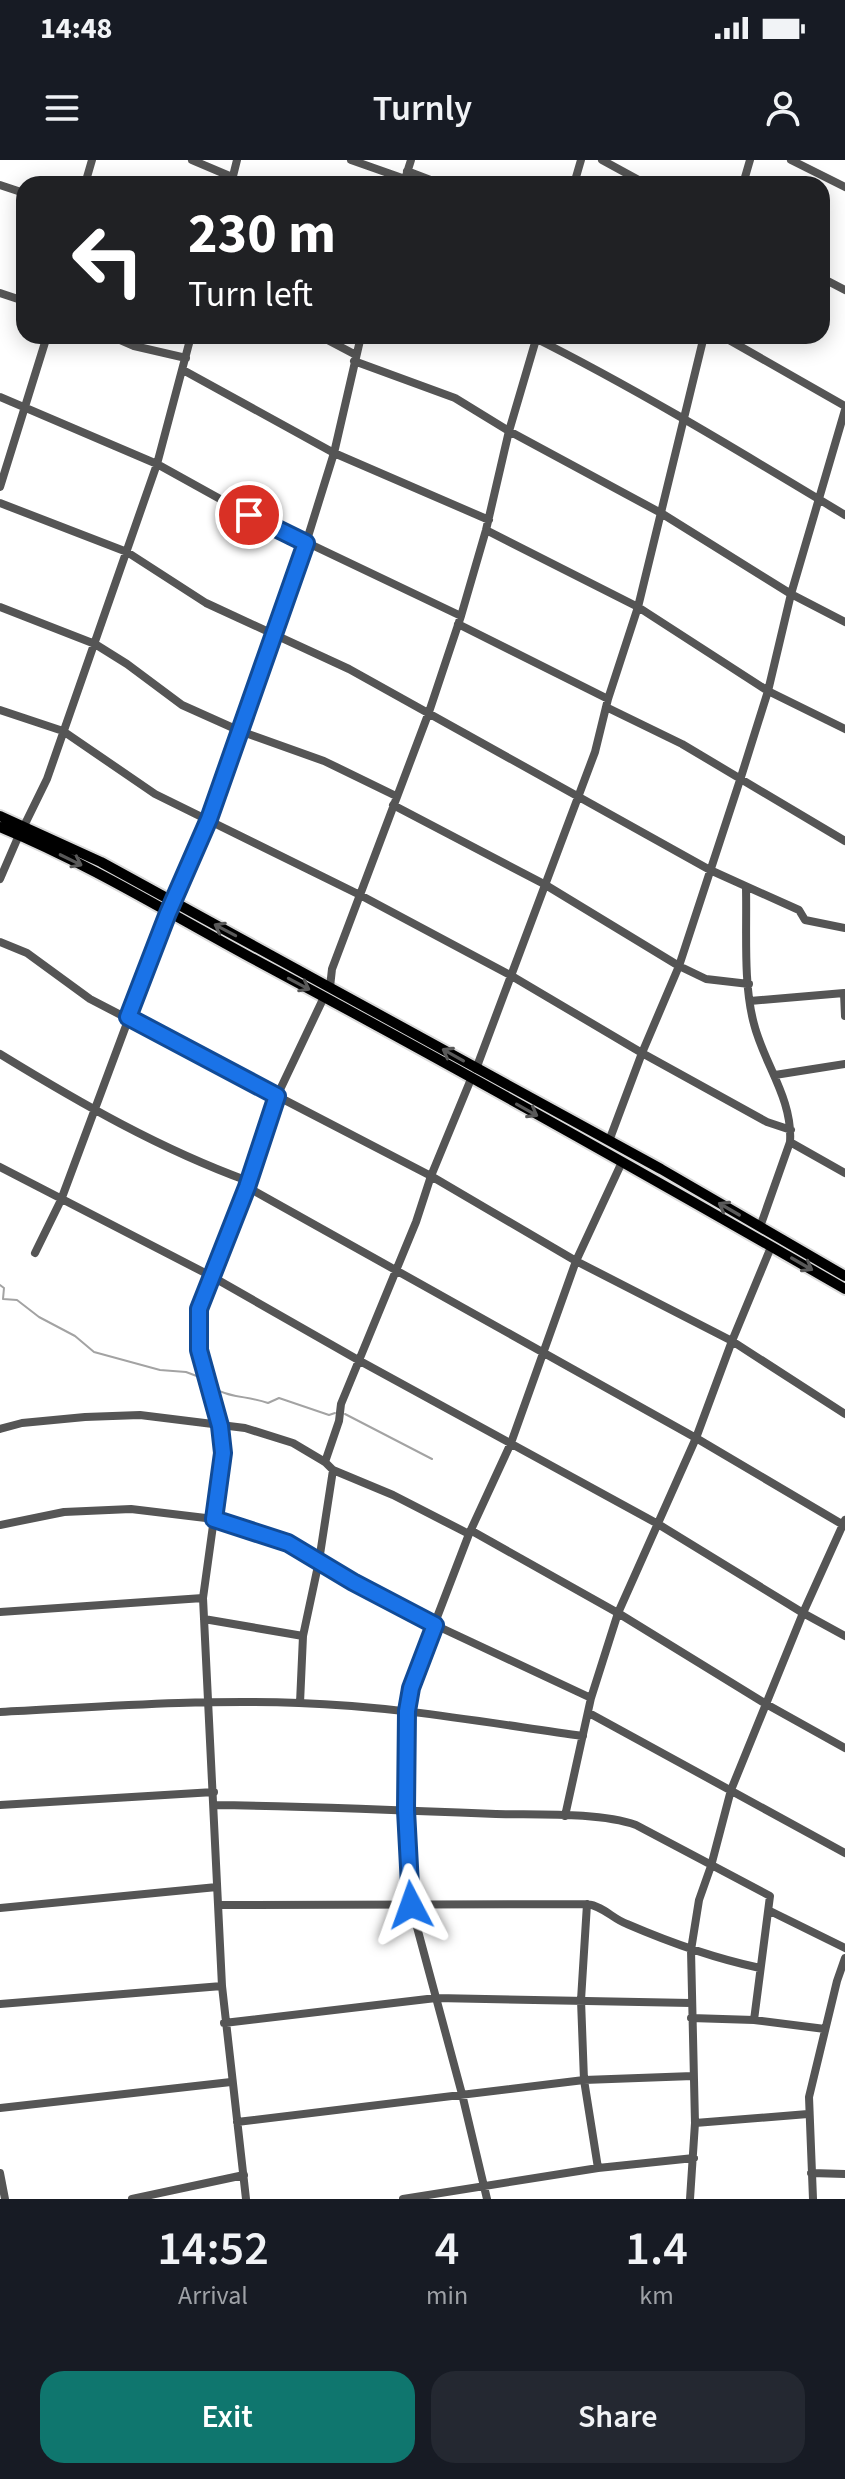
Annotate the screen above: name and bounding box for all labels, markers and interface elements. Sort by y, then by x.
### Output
text: 14:48 [40,7,112,50]
text: Turnly [373,83,472,134]
icon: menu [40,86,84,130]
icon: person [761,86,805,130]
text: 230 m [188,195,336,274]
icon: left [56,208,160,312]
text: Turn left [188,269,313,320]
pin [215,481,283,549]
icon: arrive [227,493,271,537]
one-way arrow [58,853,82,869]
one-way arrow [213,922,237,938]
one-way arrow [287,977,311,992]
one-way arrow [441,1047,465,1063]
one-way arrow [515,1102,538,1118]
one-way arrow [718,1201,741,1217]
one-way arrow [790,1256,813,1272]
position arrow [369,1863,453,1947]
text: 14:52 [157,2215,269,2283]
text: 4 [435,2215,459,2283]
text: 1.4 [625,2215,688,2283]
text: Arrival [178,2277,248,2314]
text: min [426,2277,468,2314]
text: km [639,2277,674,2314]
button: Exit [40,2371,415,2463]
button: Share [431,2371,805,2463]

